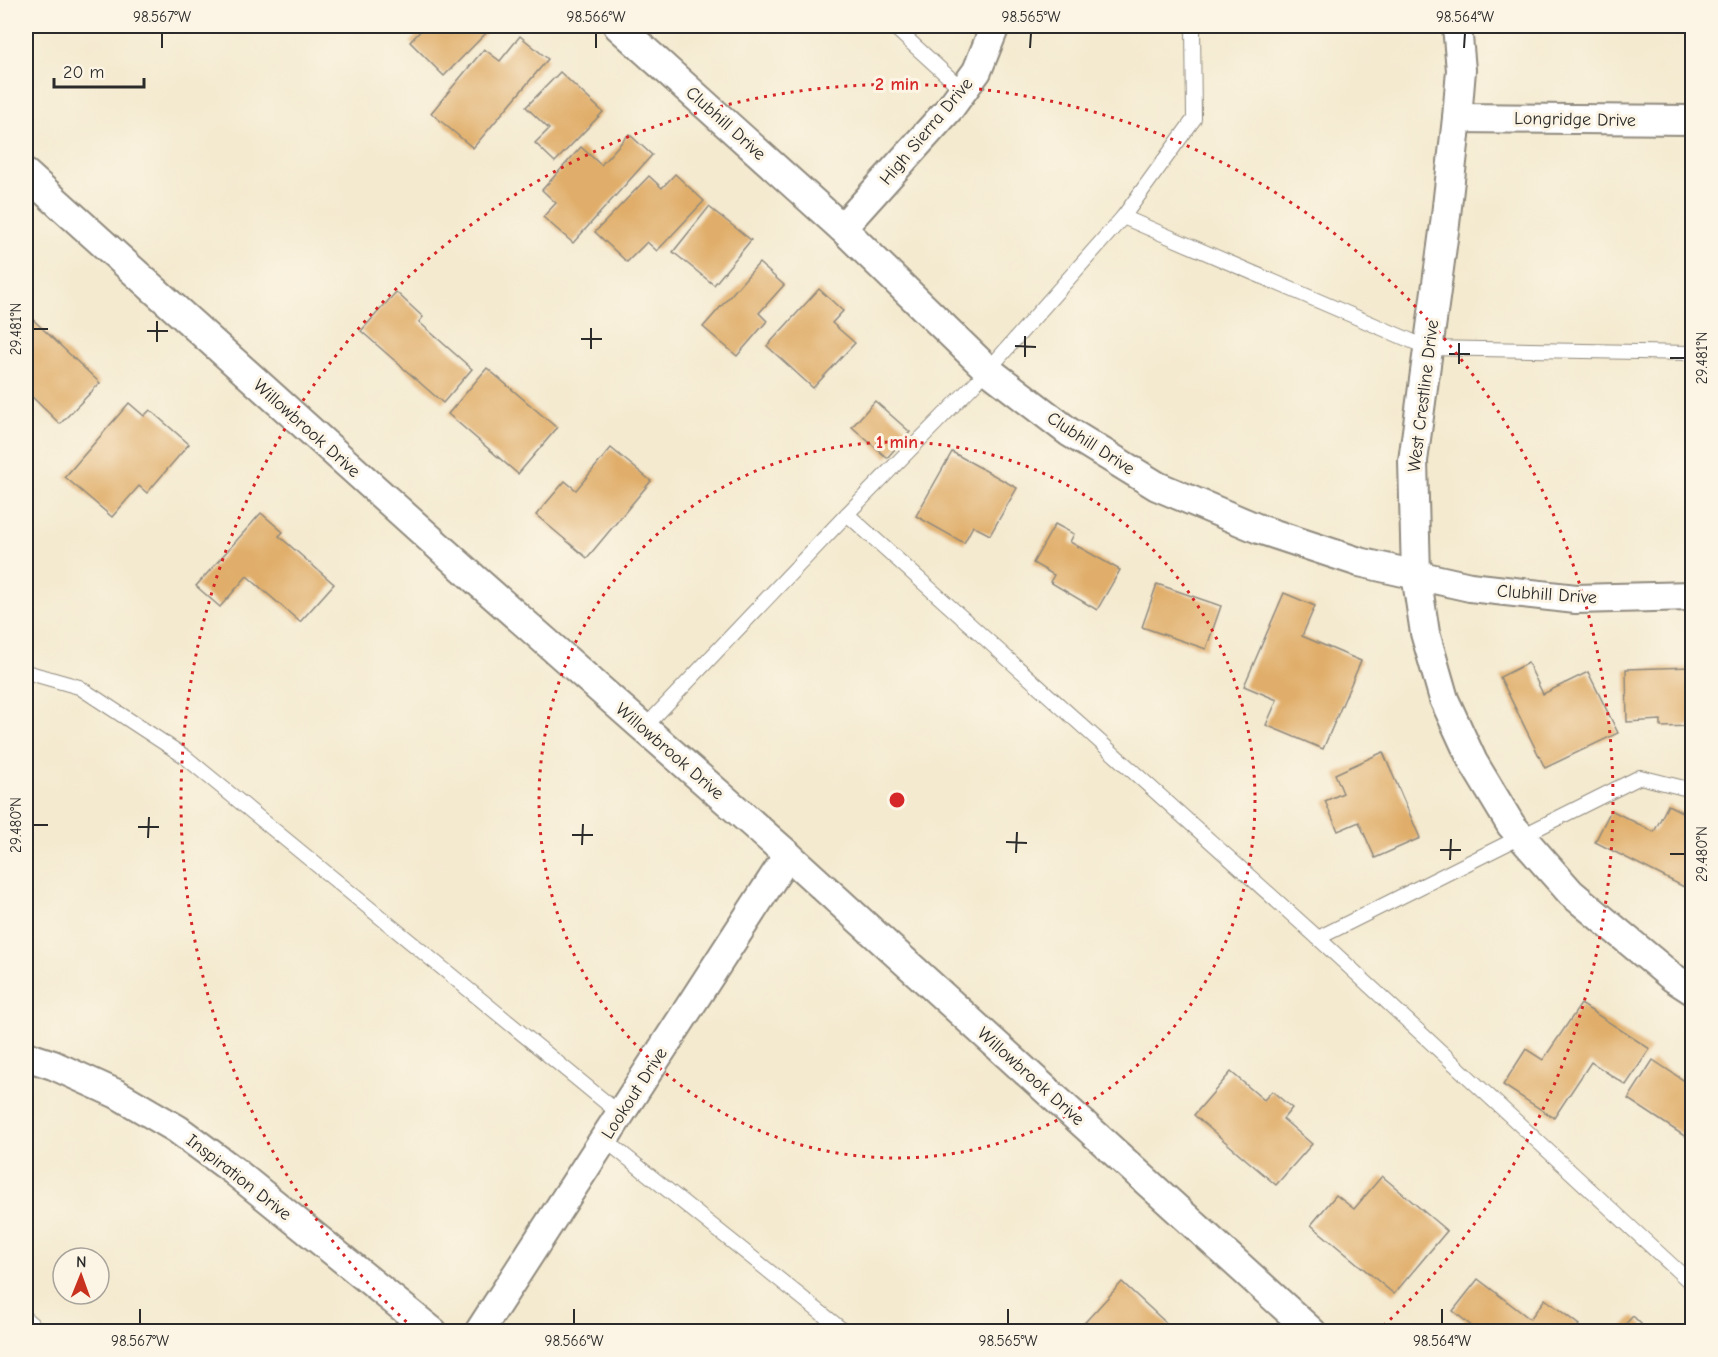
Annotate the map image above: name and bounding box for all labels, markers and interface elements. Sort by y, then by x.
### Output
text: 98.567°W [133,8,191,26]
text: 98.566°W [566,8,626,26]
text: 98.565°W [1001,8,1061,26]
text: 98.564°W [1436,8,1494,26]
scale bar [54,51,144,89]
text: 20 m [63,62,104,83]
street label: High Sierra Drive [875,74,977,189]
text: 2 min [875,74,919,95]
street label: Clubhill Drive [681,82,770,165]
street label: Longridge Drive [1514,108,1636,131]
text: 29.481°N [7,303,25,355]
street label: West Crestline Drive [1404,319,1443,473]
text: 29.481°N [1693,332,1711,384]
street label: Willowbrook Drive [249,375,364,482]
street label: Clubhill Drive [1043,407,1138,480]
text: 1 min [876,432,918,453]
street label: Clubhill Drive [1496,581,1598,608]
street label: Willowbrook Drive [611,699,728,804]
centre of rings [887,790,907,810]
text: 29.480°N [7,797,25,853]
text: 29.480°N [1693,826,1711,882]
street label: Willowbrook Drive [973,1023,1088,1130]
street label: Lookout Drive [597,1044,672,1143]
street label: Inspiration Drive [182,1130,295,1225]
north arrow [51,1246,111,1306]
text: N [76,1253,87,1271]
text: 98.567°W [111,1332,169,1350]
text: 98.566°W [544,1332,604,1350]
text: 98.565°W [978,1332,1038,1350]
text: 98.564°W [1413,1332,1471,1350]

